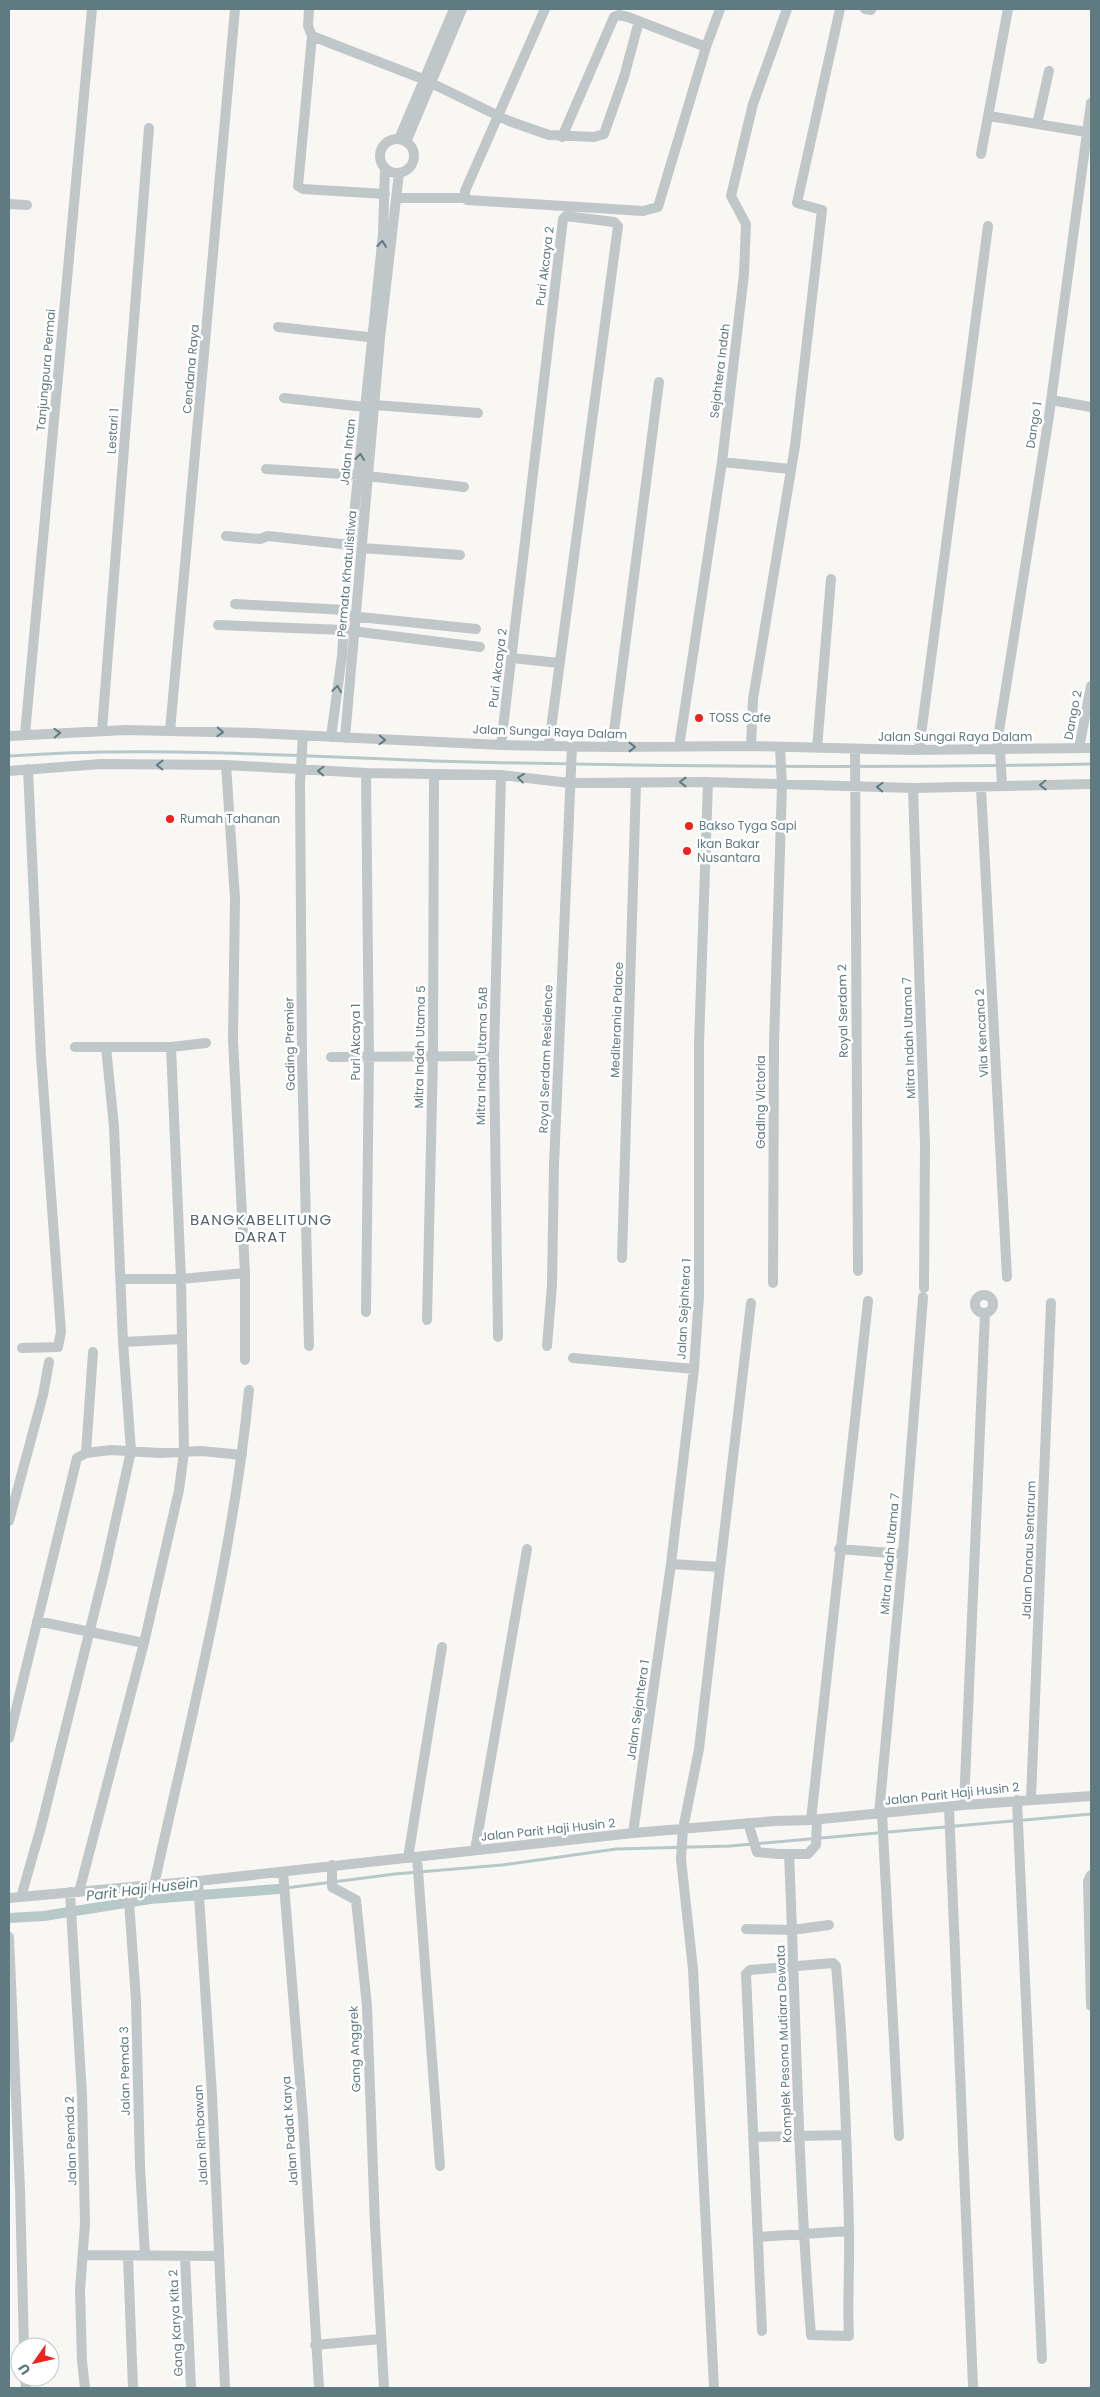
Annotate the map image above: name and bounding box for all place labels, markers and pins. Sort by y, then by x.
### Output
place label: TOSS Cafe [709,709,771,726]
marker: TOSS Cafe [693,712,705,724]
place label: Rumah Tahanan [180,810,280,827]
marker: Rumah Tahanan [164,813,176,825]
place label: Bakso Tyga Sapi [699,817,797,834]
marker: Bakso Tyga Sapi [683,820,695,832]
place label: Ikan Bakar Nusantara [697,835,760,866]
marker: Ikan Bakar Nusantara [681,845,693,857]

